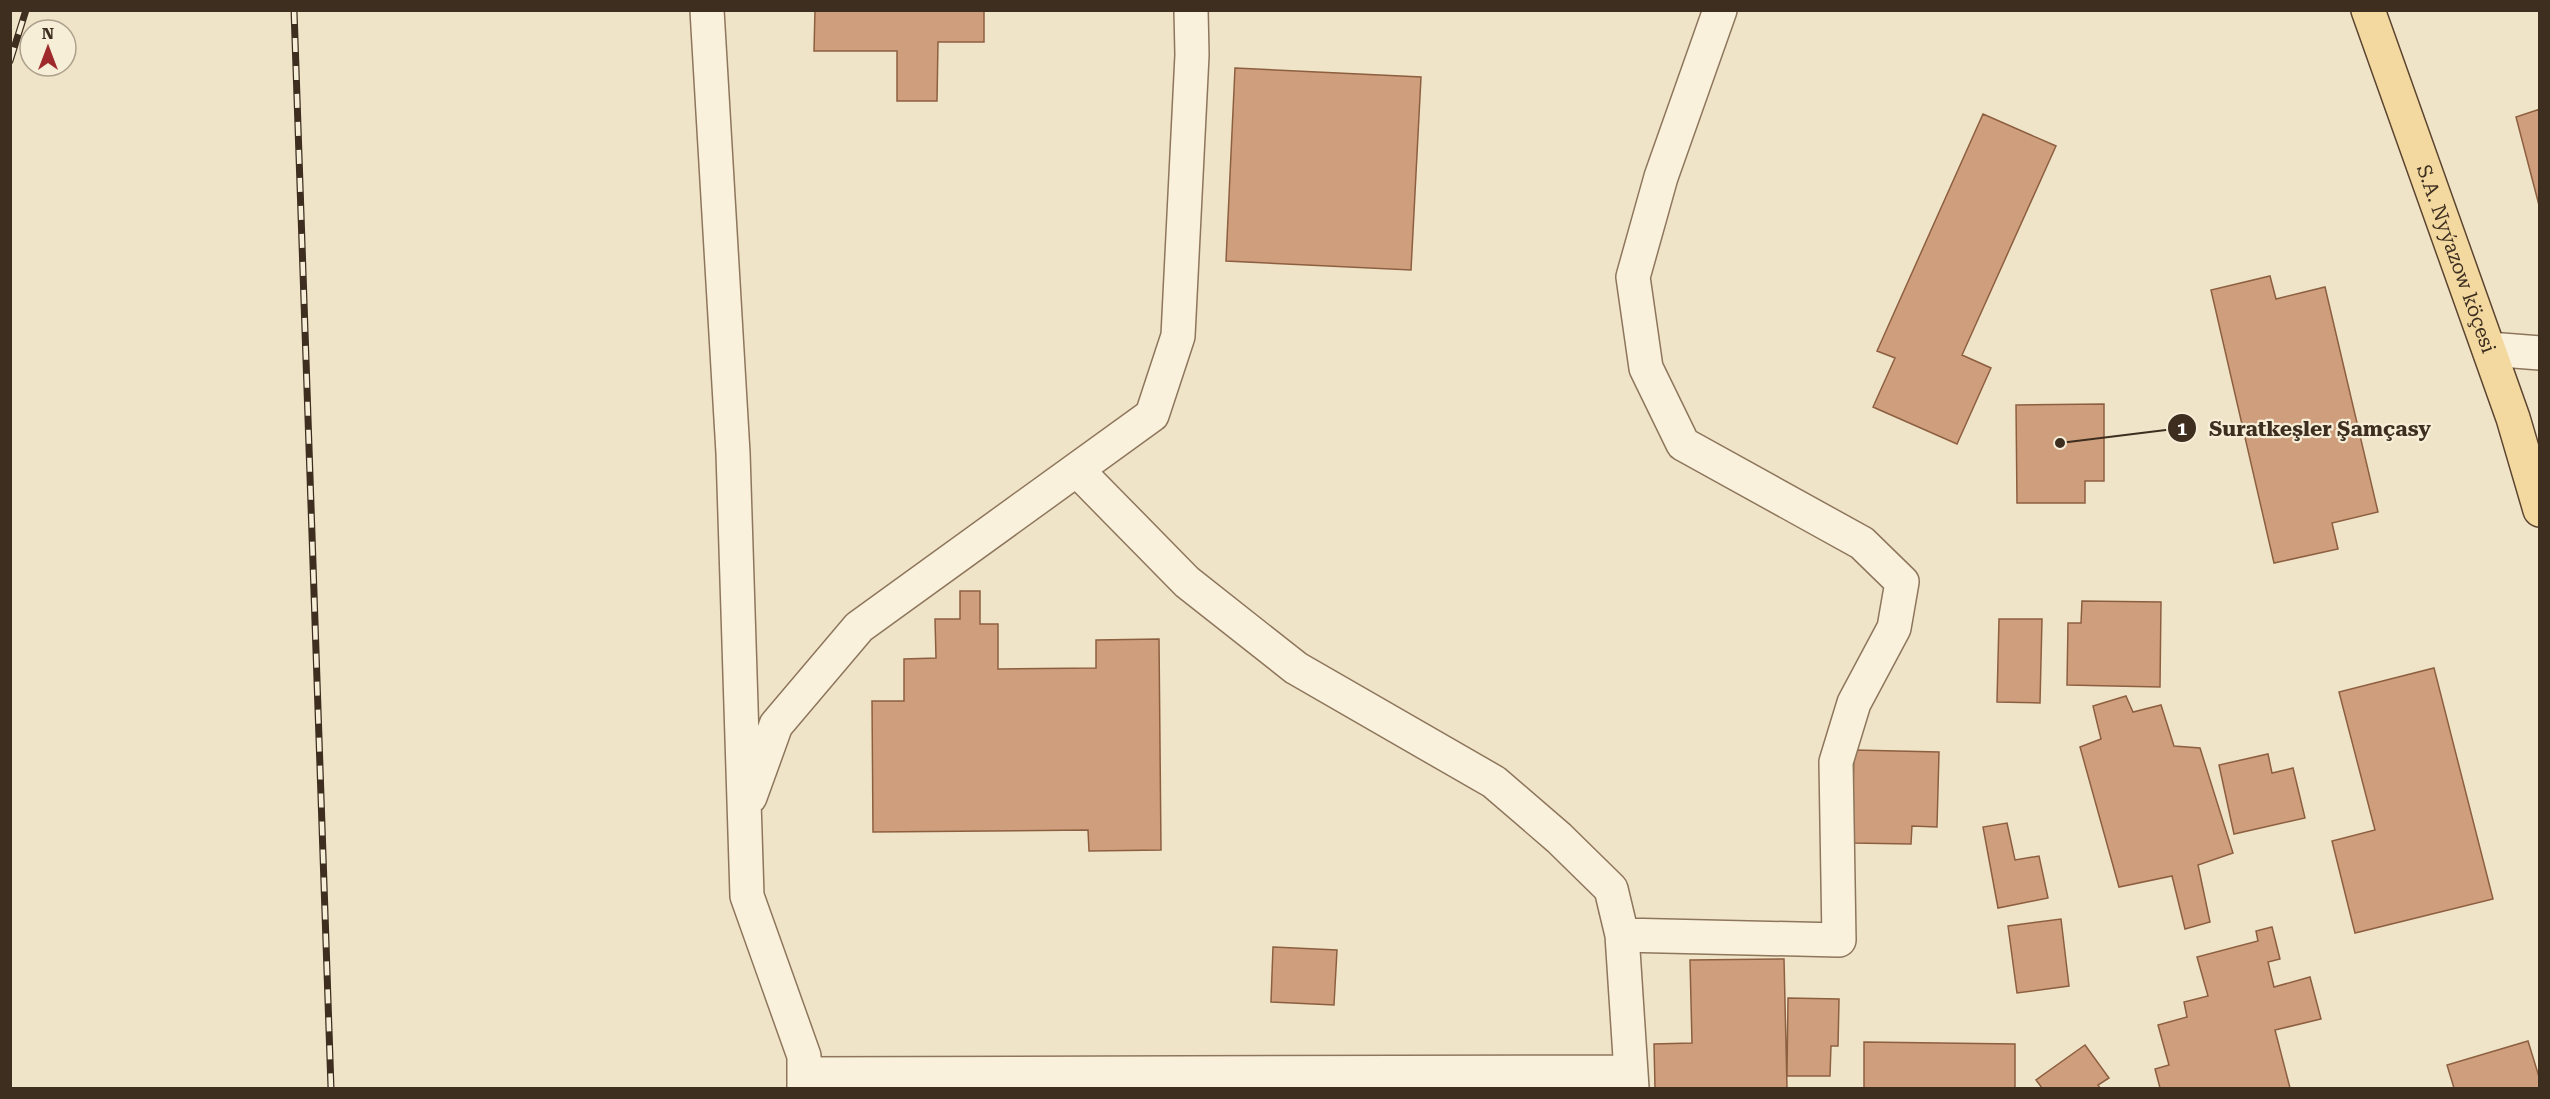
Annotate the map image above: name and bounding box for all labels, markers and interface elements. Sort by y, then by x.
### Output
north arrow [18,18,78,78]
text: N [42,24,54,43]
street label: S.A. Nyýazow köçesi [2412,161,2501,356]
callout: Suratkeşler Şamçasy [2167,409,2443,448]
text: Suratkeşler Şamçasy [2209,417,2431,441]
text: 1 [2177,418,2187,439]

